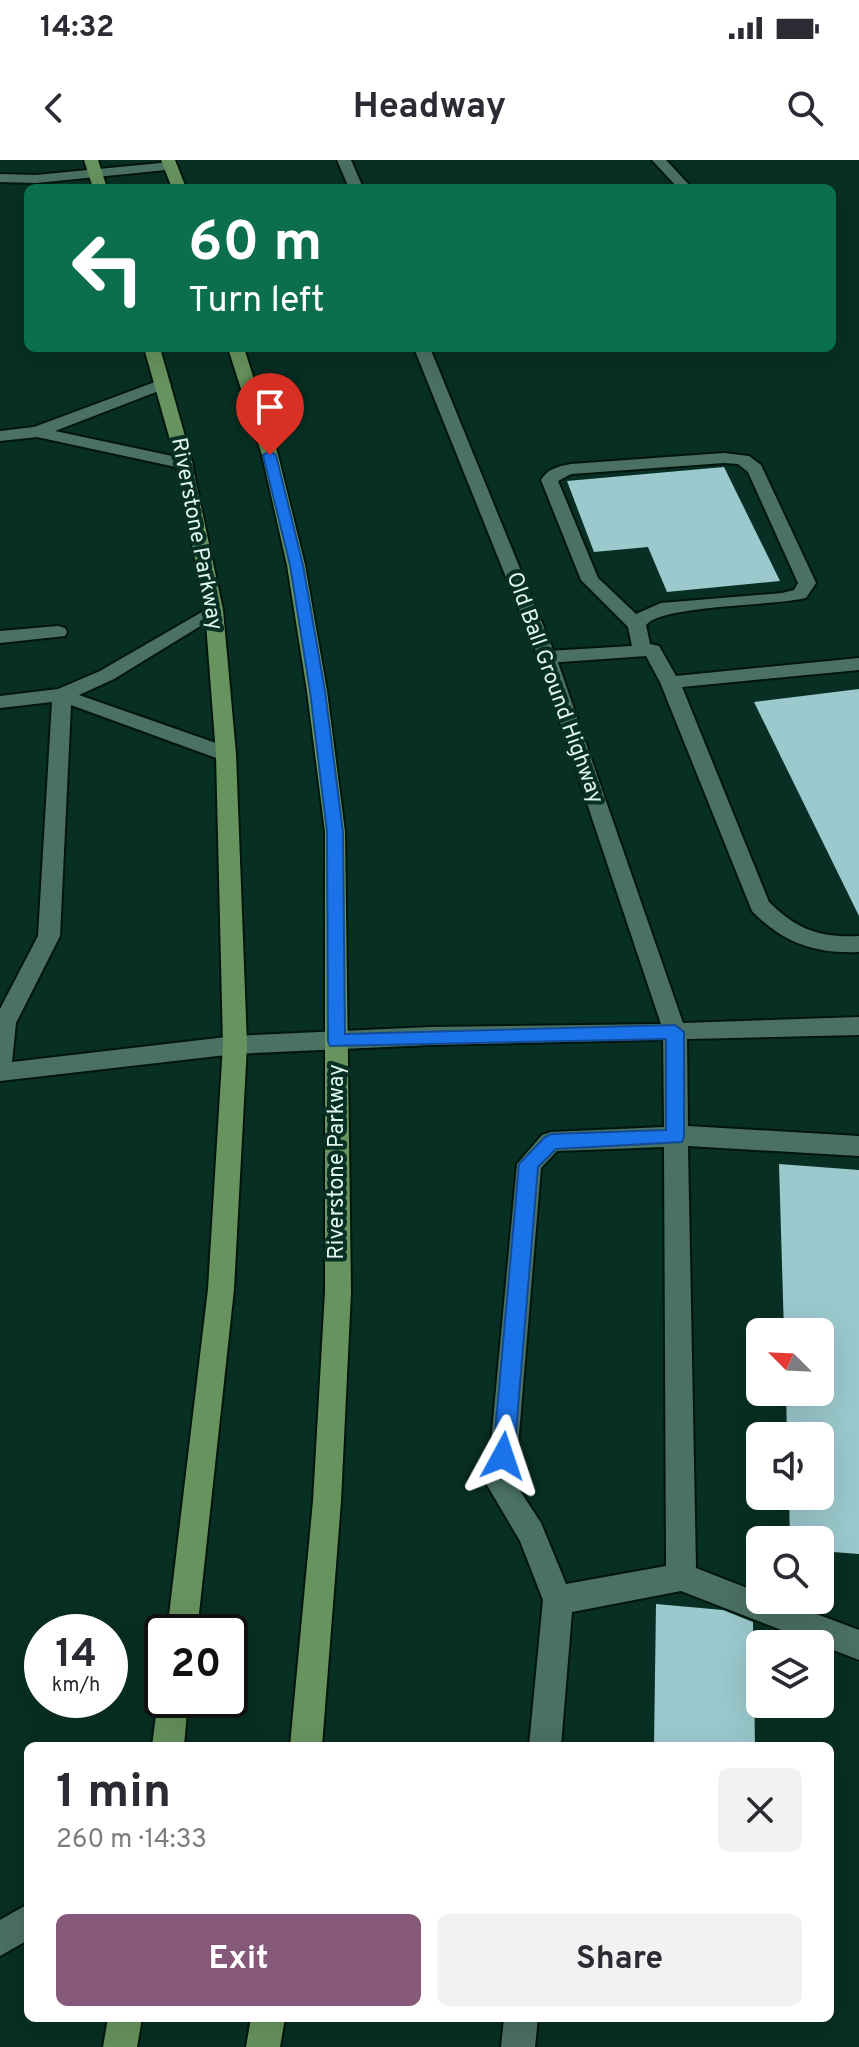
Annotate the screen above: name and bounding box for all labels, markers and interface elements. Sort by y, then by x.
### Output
text: 14:32 [40,10,114,47]
text: Headway [353,85,506,131]
icon: back [32,86,76,130]
icon: search [783,86,827,130]
text: 60 m [188,210,322,280]
icon: left [56,216,160,320]
text: Turn left [188,279,325,325]
pin [236,373,304,455]
icon: arrive [248,385,292,429]
street label: Riverstone Parkway [164,435,228,633]
street label: Old Ball Ground Highway [499,568,609,808]
street label: Riverstone Parkway [324,1064,351,1260]
north arrow [746,1318,834,1406]
map controls [746,1318,834,1718]
position arrow [461,1414,545,1498]
button: sound [746,1422,834,1510]
button: search [746,1526,834,1614]
speed limit sign: 20 [144,1614,248,1718]
button: layers [746,1630,834,1718]
text: 14 [55,1631,97,1681]
text: km/h [52,1673,100,1699]
text: 1 min [56,1764,171,1824]
button: close [718,1768,802,1852]
text: 260 m · 14:33 [56,1824,207,1857]
button: Exit [56,1914,421,2006]
button: Share [437,1914,802,2006]

